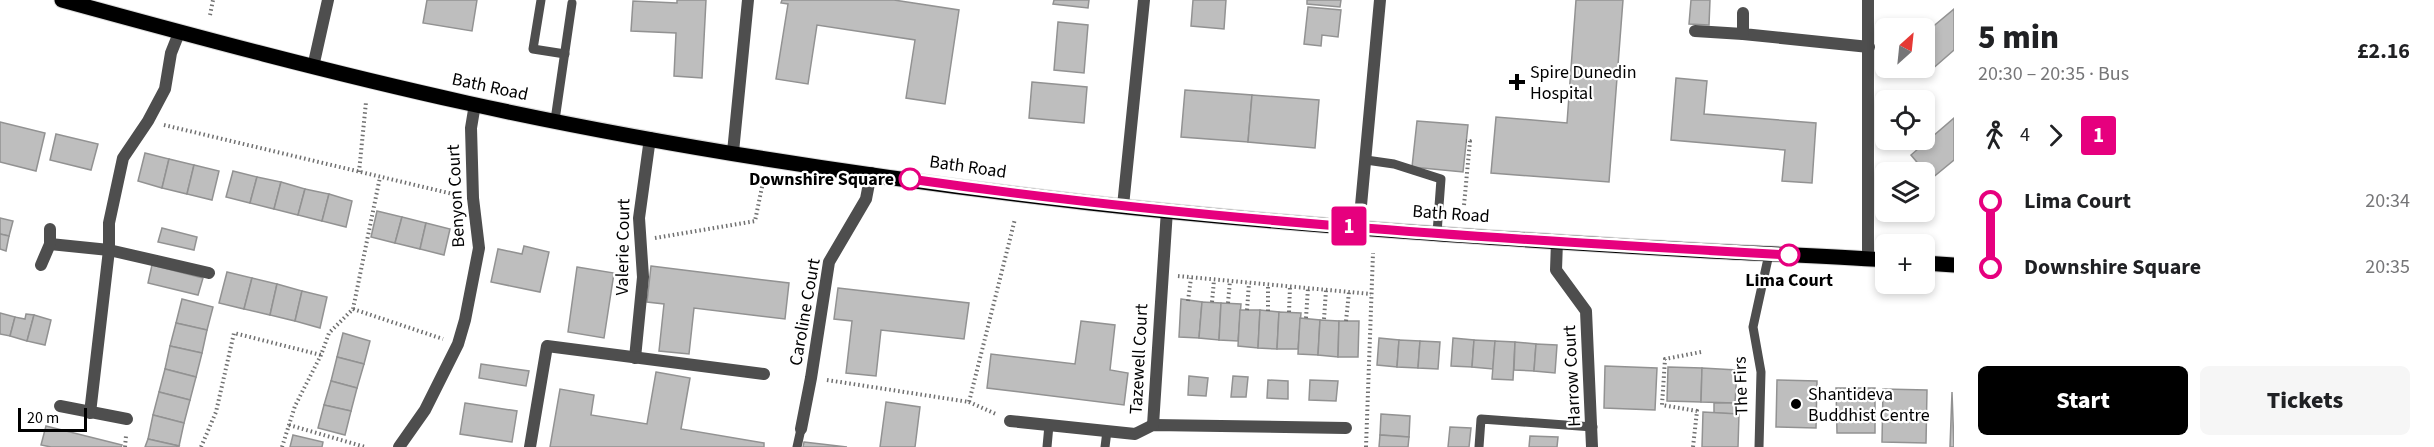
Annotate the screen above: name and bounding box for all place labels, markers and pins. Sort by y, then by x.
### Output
place label: Spire Dunedin Hospital [1530,60,1637,106]
marker: Spire Dunedin Hospital [1508,73,1526,91]
place label: Downshire Square [749,167,894,192]
marker: Downshire Square [899,168,921,190]
marker: Lima Court [1778,244,1800,266]
place label: Lima Court [1745,268,1833,293]
place label: Shantideva Buddhist Centre [1808,382,1930,428]
marker: Shantideva Buddhist Centre [1789,397,1803,411]

